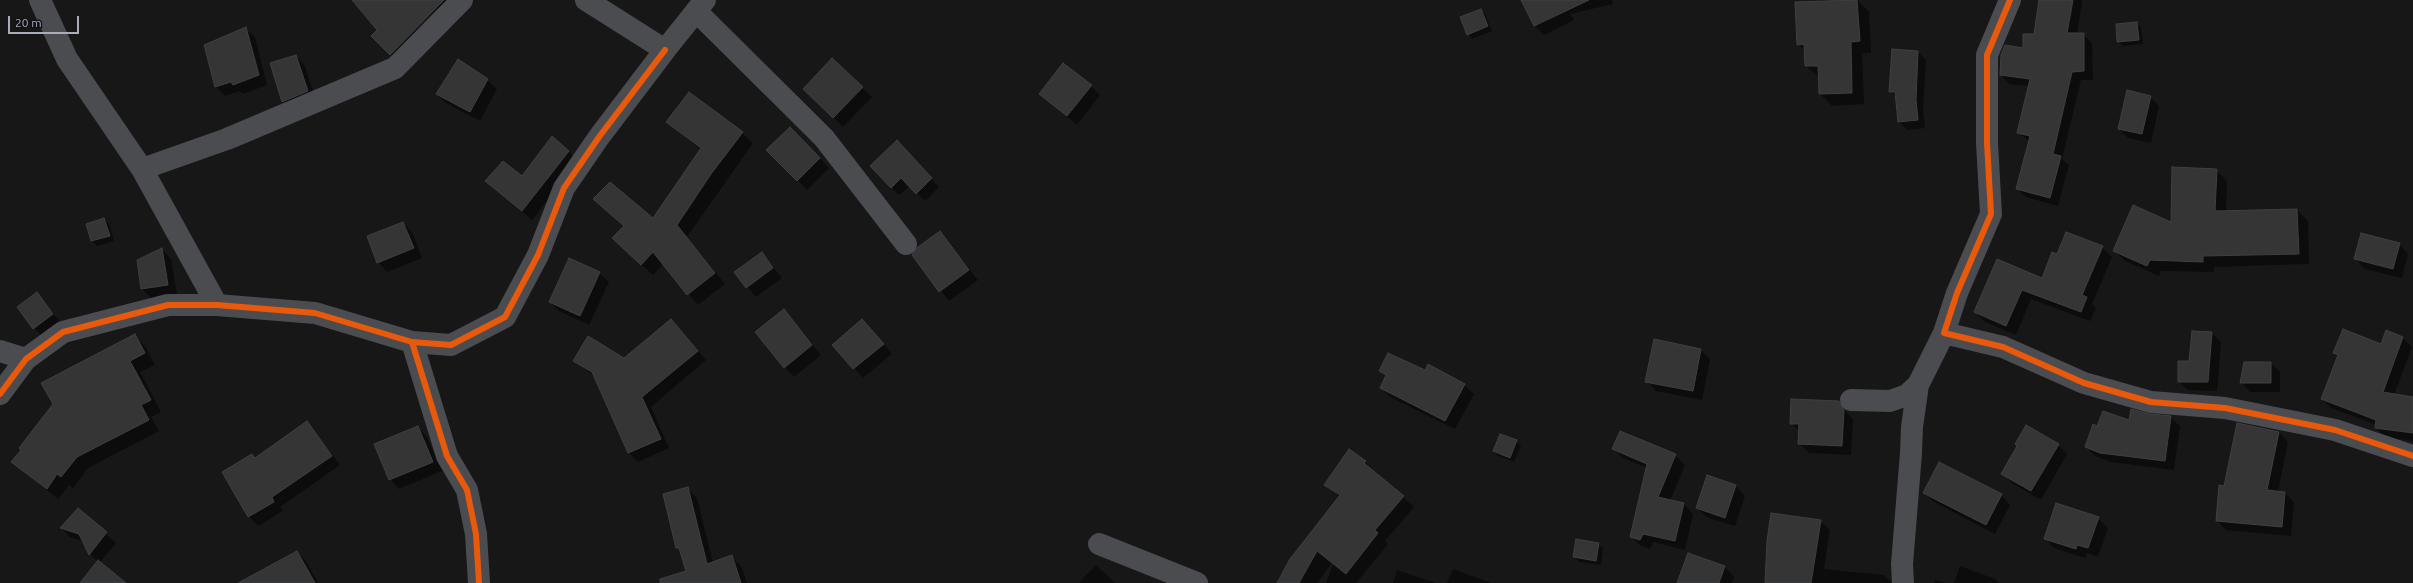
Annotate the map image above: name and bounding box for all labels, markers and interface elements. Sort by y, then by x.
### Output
scale bar [10,8,81,34]
text: 20 m [15,16,42,29]

